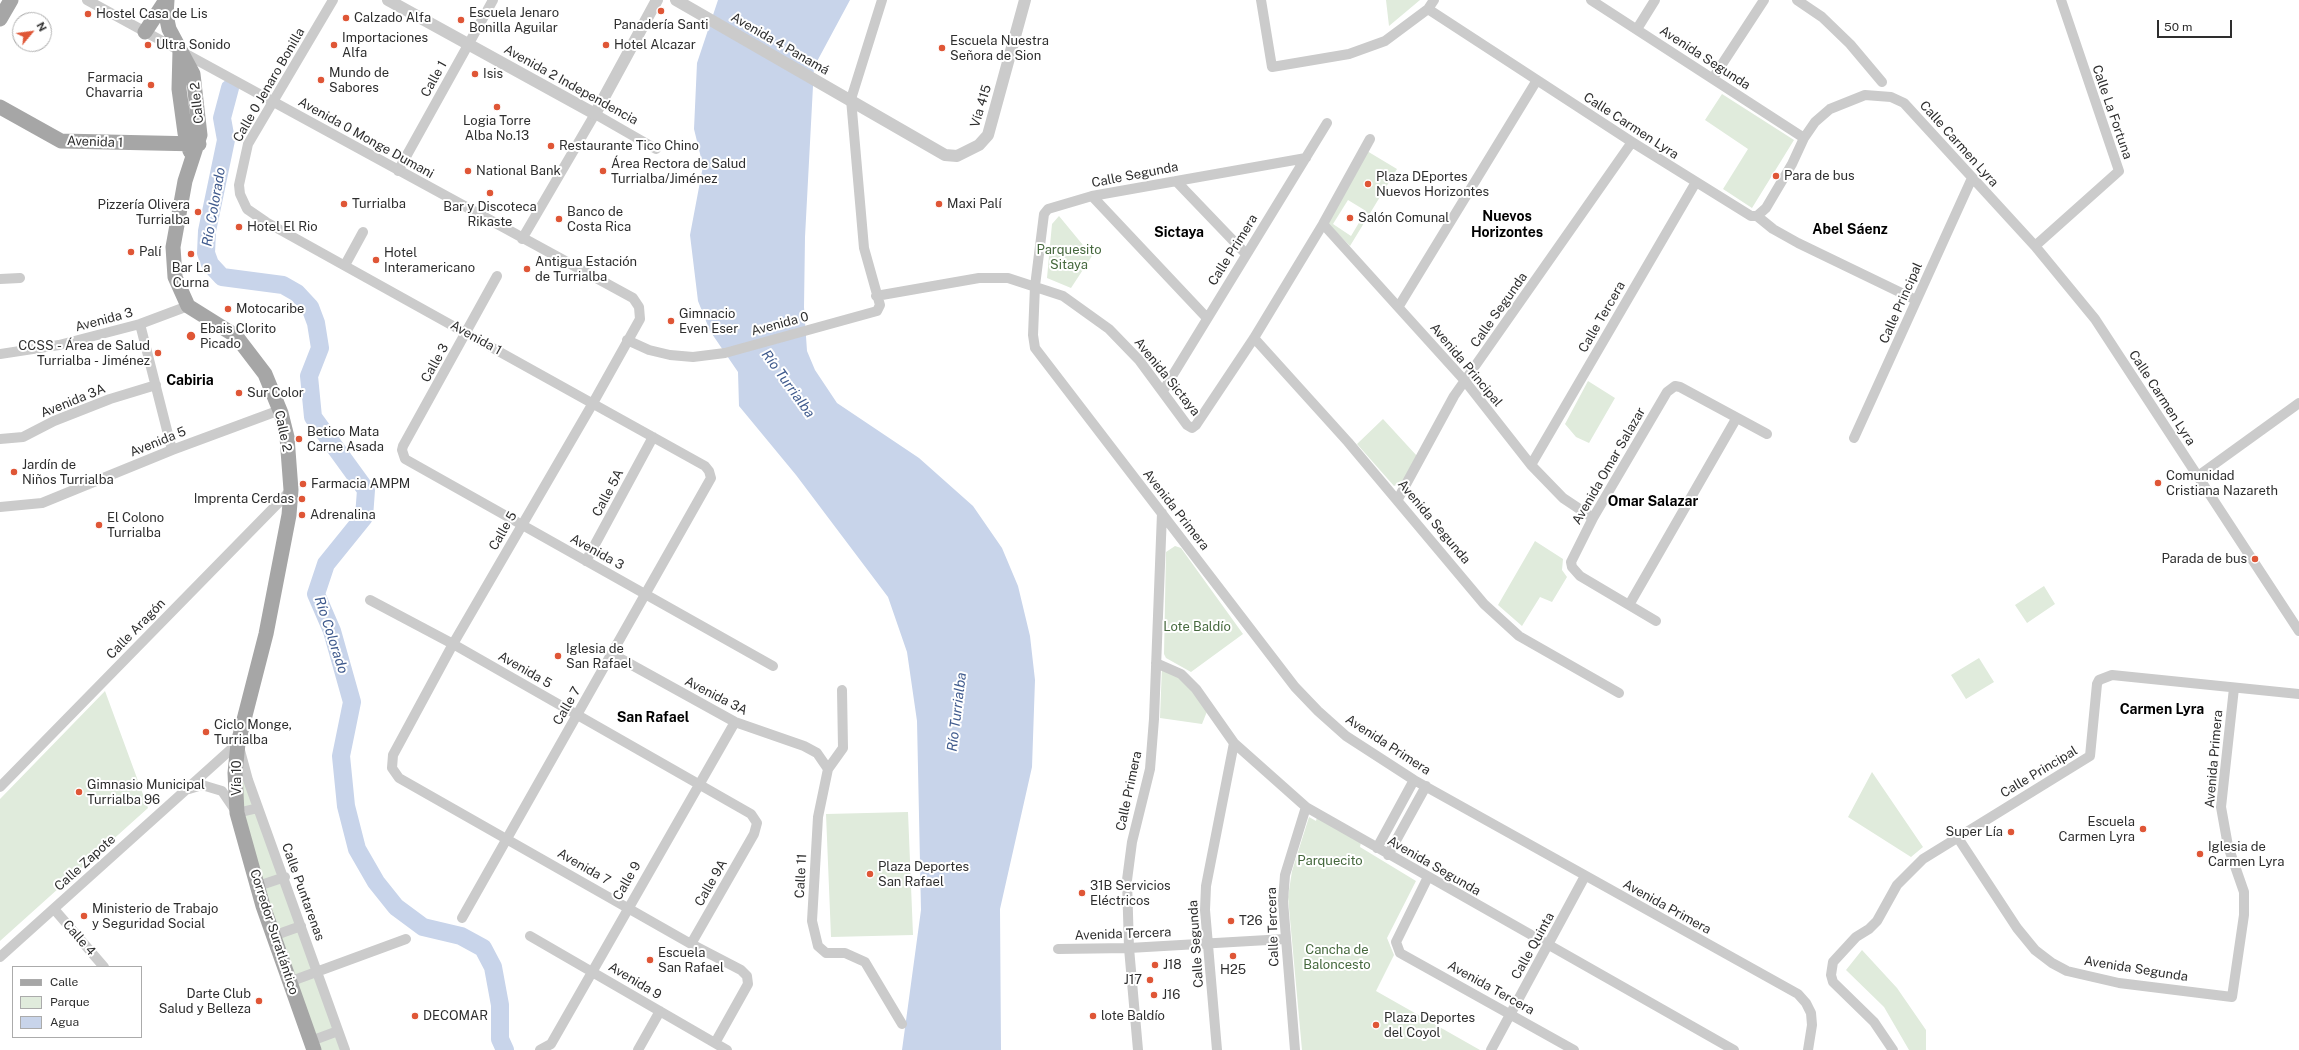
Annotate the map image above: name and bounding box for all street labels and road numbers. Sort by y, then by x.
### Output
street label: Avenida 4 Panamá [728,10,832,78]
street label: Avenida Segunda [1657,23,1753,93]
street label: Calle 0 Jenaro Bonilla [230,25,308,145]
street label: Avenida 2 Independencia [501,42,641,128]
street label: Calle 1 [418,58,450,100]
street label: Calle La Fortuna [2089,63,2135,161]
street label: Calle 2 [187,81,207,125]
street label: Vía 415 [967,83,995,129]
street label: Calle Carmen Lyra [1580,89,1682,163]
street label: Avenida 0 Monge Dumani [295,94,437,182]
street label: Calle Carmen Lyra [1916,98,2002,190]
street label: Avenida 1 [67,133,123,151]
street label: Calle Segunda [1090,159,1180,191]
street label: Calle Primera [1205,211,1261,289]
street label: Calle Principal [1876,260,1926,346]
street label: Calle Segunda [1467,270,1531,350]
street label: Calle Tercera [1575,279,1629,355]
street label: Avenida 3 [73,305,135,335]
street label: Avenida 0 [749,309,811,339]
street label: Avenida 1 [448,318,504,358]
street label: Avenida Principal [1427,320,1505,410]
street label: Avenida Sictaya [1131,335,1203,419]
street label: Calle 3 [418,341,452,385]
street label: Calle Carmen Lyra [2125,347,2199,449]
street label: Avenida 3A [38,381,108,421]
street label: Avenida Omar Salazar [1569,405,1649,527]
street label: Calle 2 [271,409,295,453]
street label: Avenida 5 [128,424,188,460]
street label: Avenida Primera [1140,466,1212,554]
street label: Calle 5A [589,467,627,519]
street label: Avenida Segunda [1394,477,1474,567]
street label: Calle 5 [486,509,520,553]
street label: Avenida 3 [567,531,627,573]
street label: Calle Aragón [103,596,169,662]
street label: Avenida 5 [495,648,555,692]
street label: Avenida 3A [682,674,750,718]
street label: Calle 7 [550,684,584,728]
street label: Avenida Primera [2202,709,2226,809]
street label: Avenida Primera [1343,712,1433,778]
street label: Calle Principal [1998,743,2080,801]
street label: Calle Primera [1113,750,1145,832]
street label: Vía 10 [229,760,245,796]
street label: Calle Zapote [51,832,119,894]
street label: Avenida Segunda [1385,833,1483,899]
street label: Calle Puntarenas [278,841,328,943]
street label: Avenida 7 [555,846,613,888]
street label: Calle 11 [792,853,810,899]
street label: Calle 9A [691,857,731,909]
street label: Calle 9 [610,859,644,903]
street label: Corredor Suratlántico [246,867,302,997]
street label: Avenida Primera [1620,876,1714,938]
street label: Calle Tercera [1264,887,1282,967]
street label: Calle Segunda [1185,900,1207,988]
street label: Calle Quinta [1508,910,1558,982]
street label: Calle 4 [59,917,99,959]
street label: Avenida Tercera [1074,925,1172,943]
street label: Avenida Segunda [2083,953,2189,985]
street label: Avenida Tercera [1445,958,1537,1018]
street label: Avenida 9 [606,959,664,1003]

